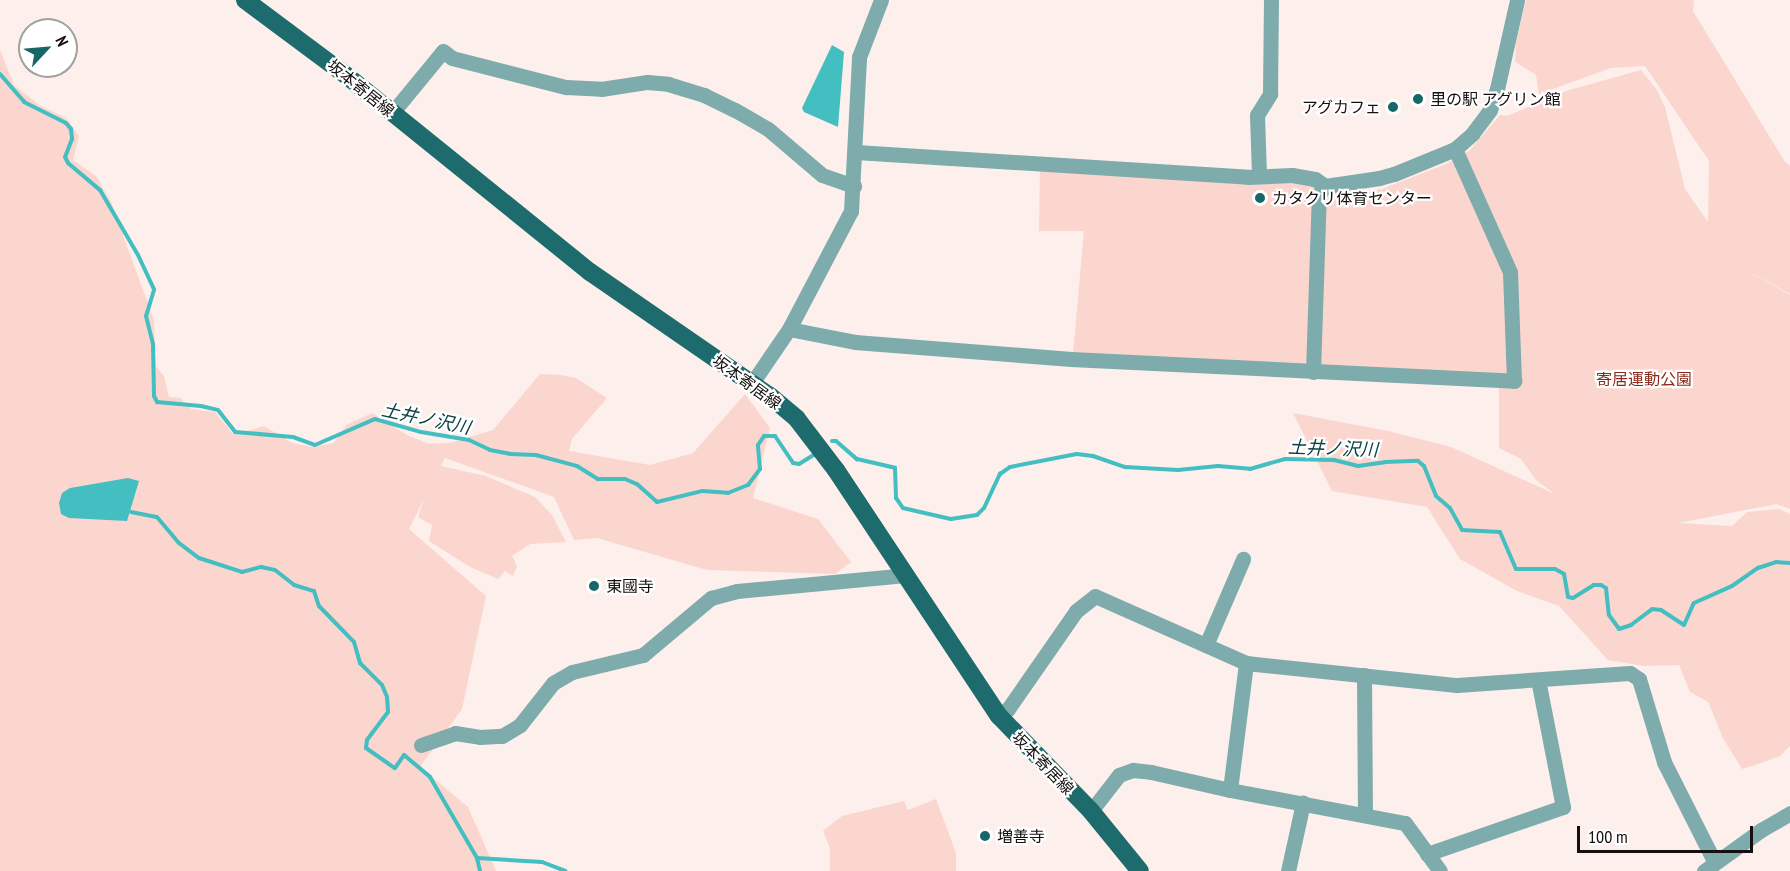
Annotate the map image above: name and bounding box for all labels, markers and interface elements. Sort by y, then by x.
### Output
north arrow [18,18,78,78]
text: N [51,33,73,49]
street label: 坂本寄居線 [324,55,398,121]
place label: 里の駅 アグリン館 [1430,89,1561,109]
marker: 里の駅 アグリン館 [1411,92,1425,106]
place label: アグカフェ [1301,97,1381,117]
marker: アグカフェ [1386,100,1400,114]
place label: カタクリ体育センター [1272,188,1432,208]
marker: カタクリ体育センター [1253,191,1267,205]
street label: 坂本寄居線 [709,351,785,413]
park label: 寄居運動公園 [1596,369,1692,389]
water label: 土井ノ沢川 [380,399,472,439]
water label: 土井ノ沢川 [1288,437,1378,461]
place label: 東國寺 [606,576,654,596]
marker: 東國寺 [587,579,601,593]
street label: 坂本寄居線 [1008,728,1078,798]
scale bar [1580,814,1756,852]
text: 100 m [1588,825,1628,848]
place label: 増善寺 [997,826,1045,846]
marker: 増善寺 [978,829,992,843]

